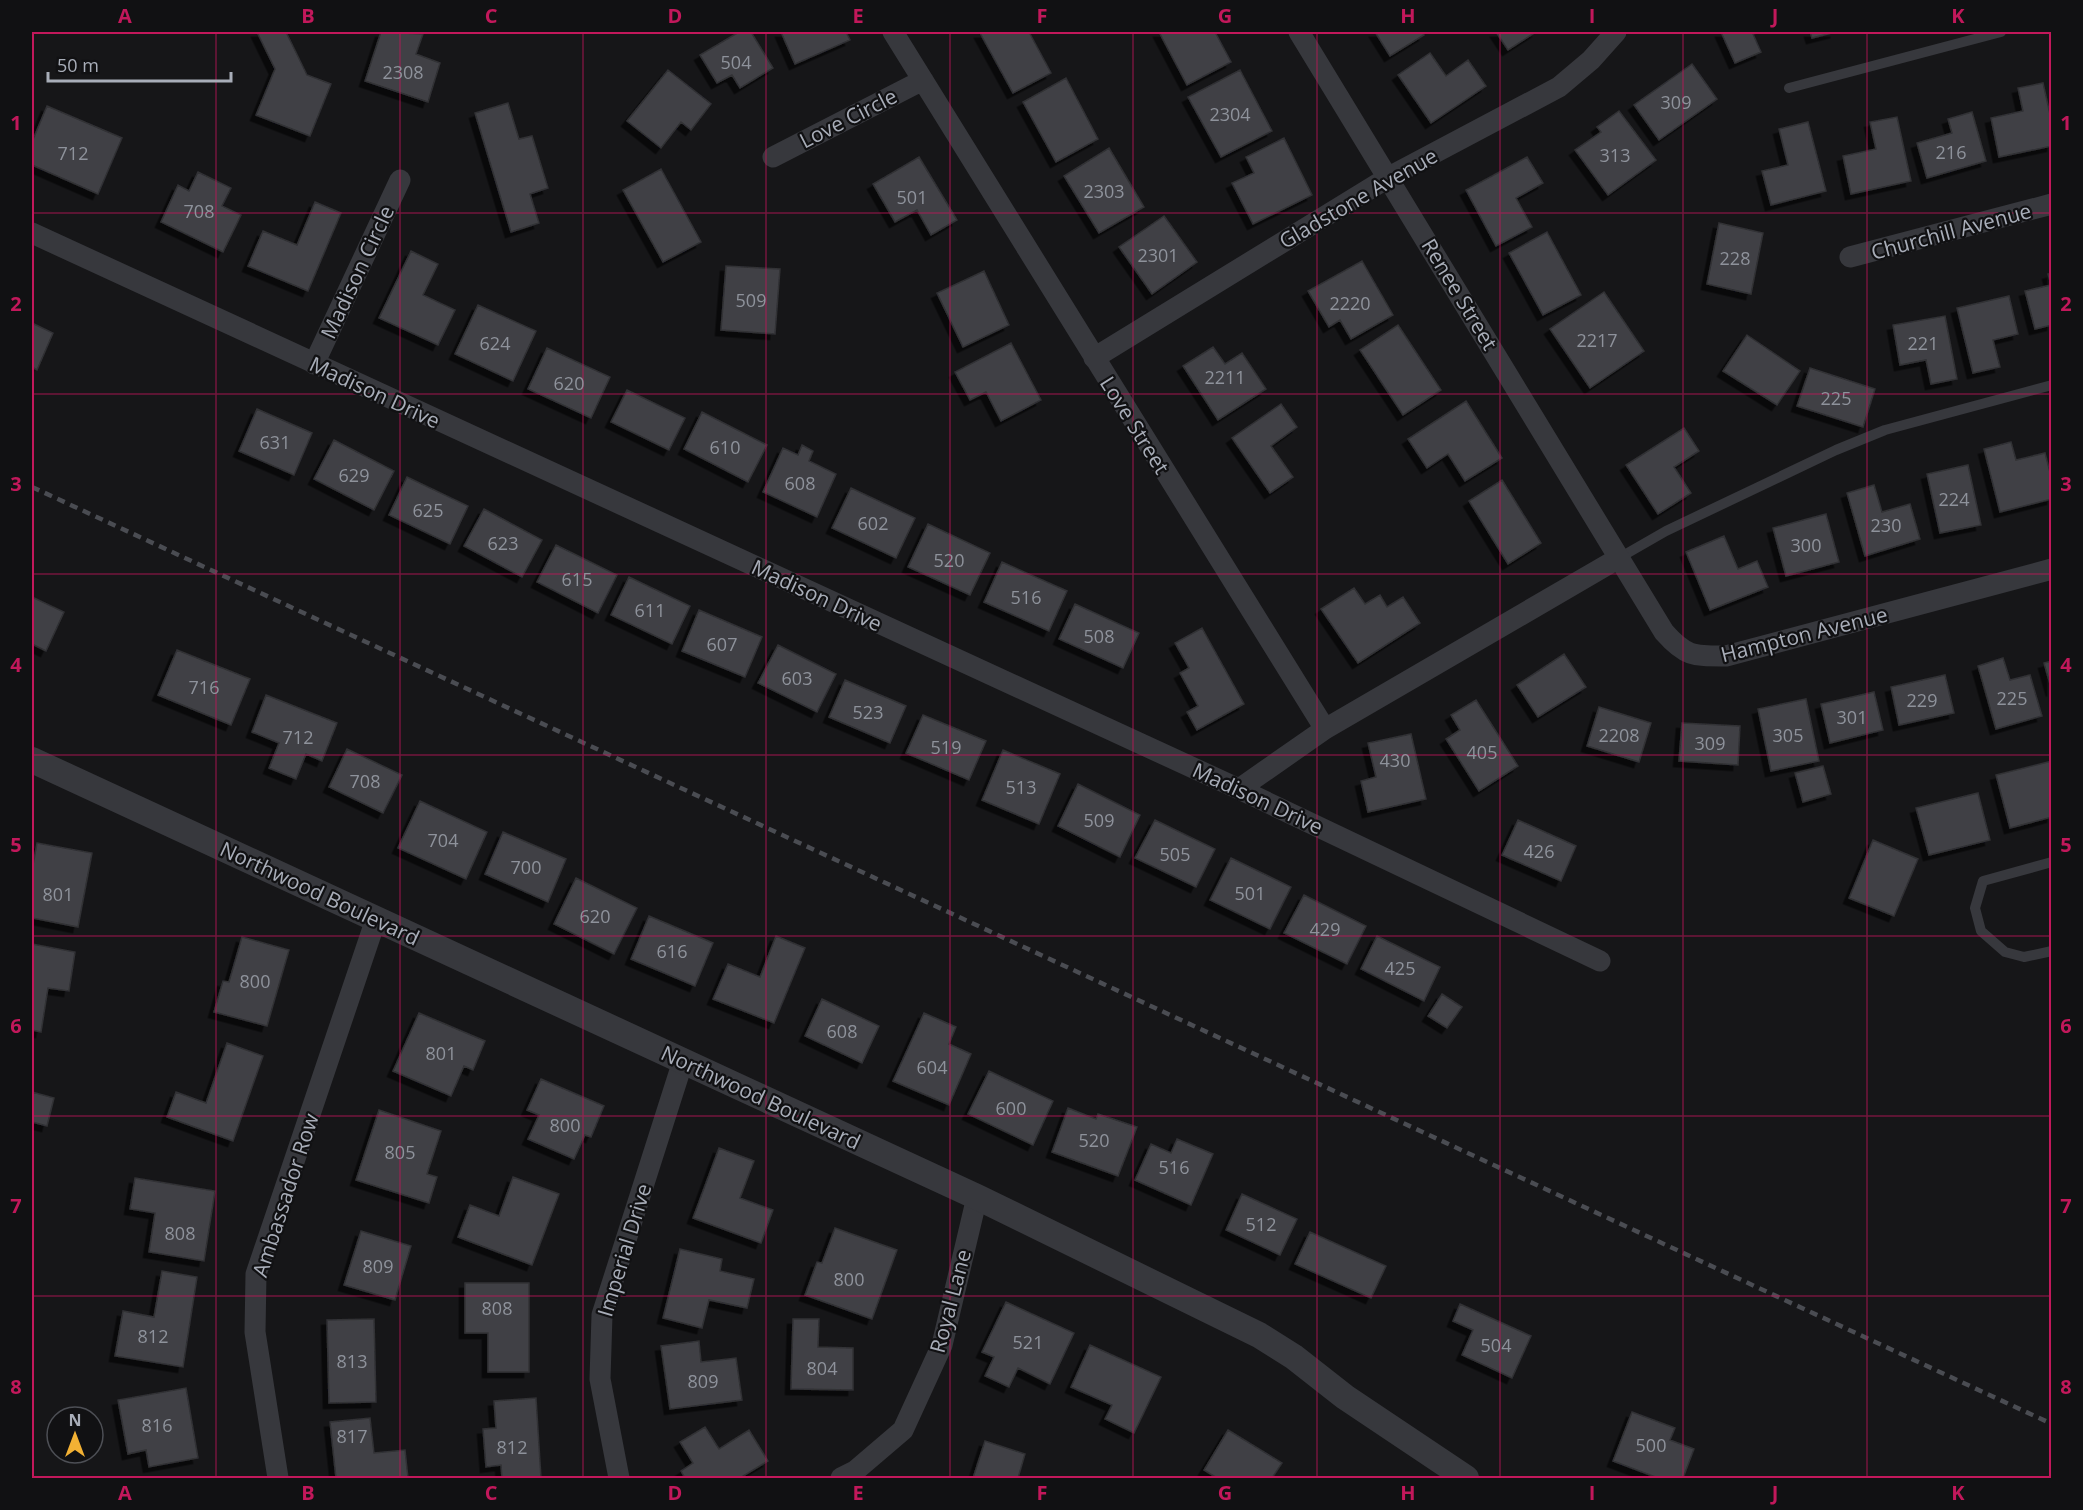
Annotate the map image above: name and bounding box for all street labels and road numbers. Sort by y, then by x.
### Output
street label: Love Circle [795,82,901,154]
street label: Gladstone Avenue [1274,141,1442,255]
street label: Churchill Avenue [1868,196,2034,266]
street label: Madison Circle [314,201,400,343]
street label: Renee Street [1416,233,1504,355]
street label: Madison Drive [305,349,445,435]
street label: Love Street [1094,371,1176,479]
street label: Madison Drive [747,552,887,638]
street label: Hampton Avenue [1718,600,1890,668]
street label: Madison Drive [1188,755,1328,841]
street label: Northwood Boulevard [216,834,424,952]
street label: Northwood Boulevard [657,1038,865,1156]
street label: Ambassador Row [245,1109,325,1280]
street label: Imperial Drive [590,1180,658,1320]
street label: Royal Lane [923,1246,977,1356]

